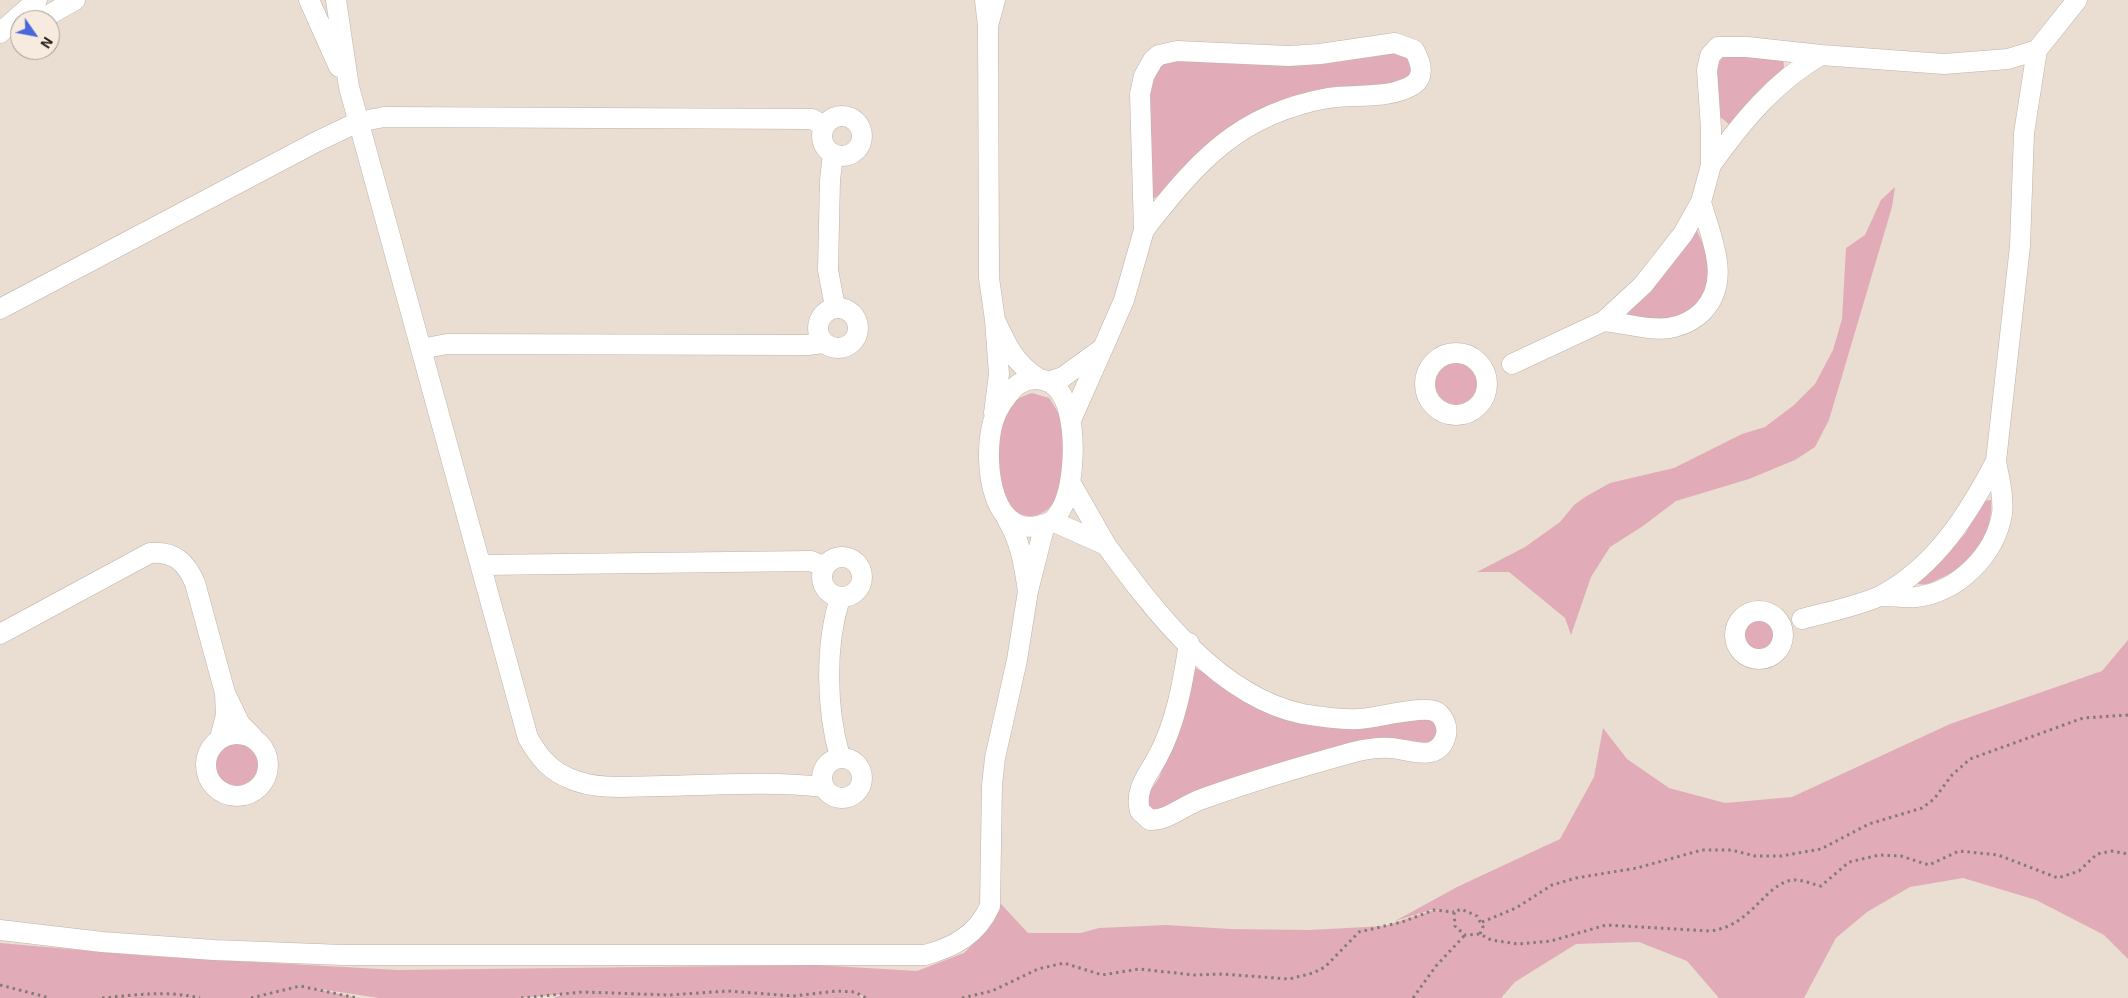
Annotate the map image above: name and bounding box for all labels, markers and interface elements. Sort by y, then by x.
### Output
north arrow [10,10,60,60]
text: N [37,34,57,52]

